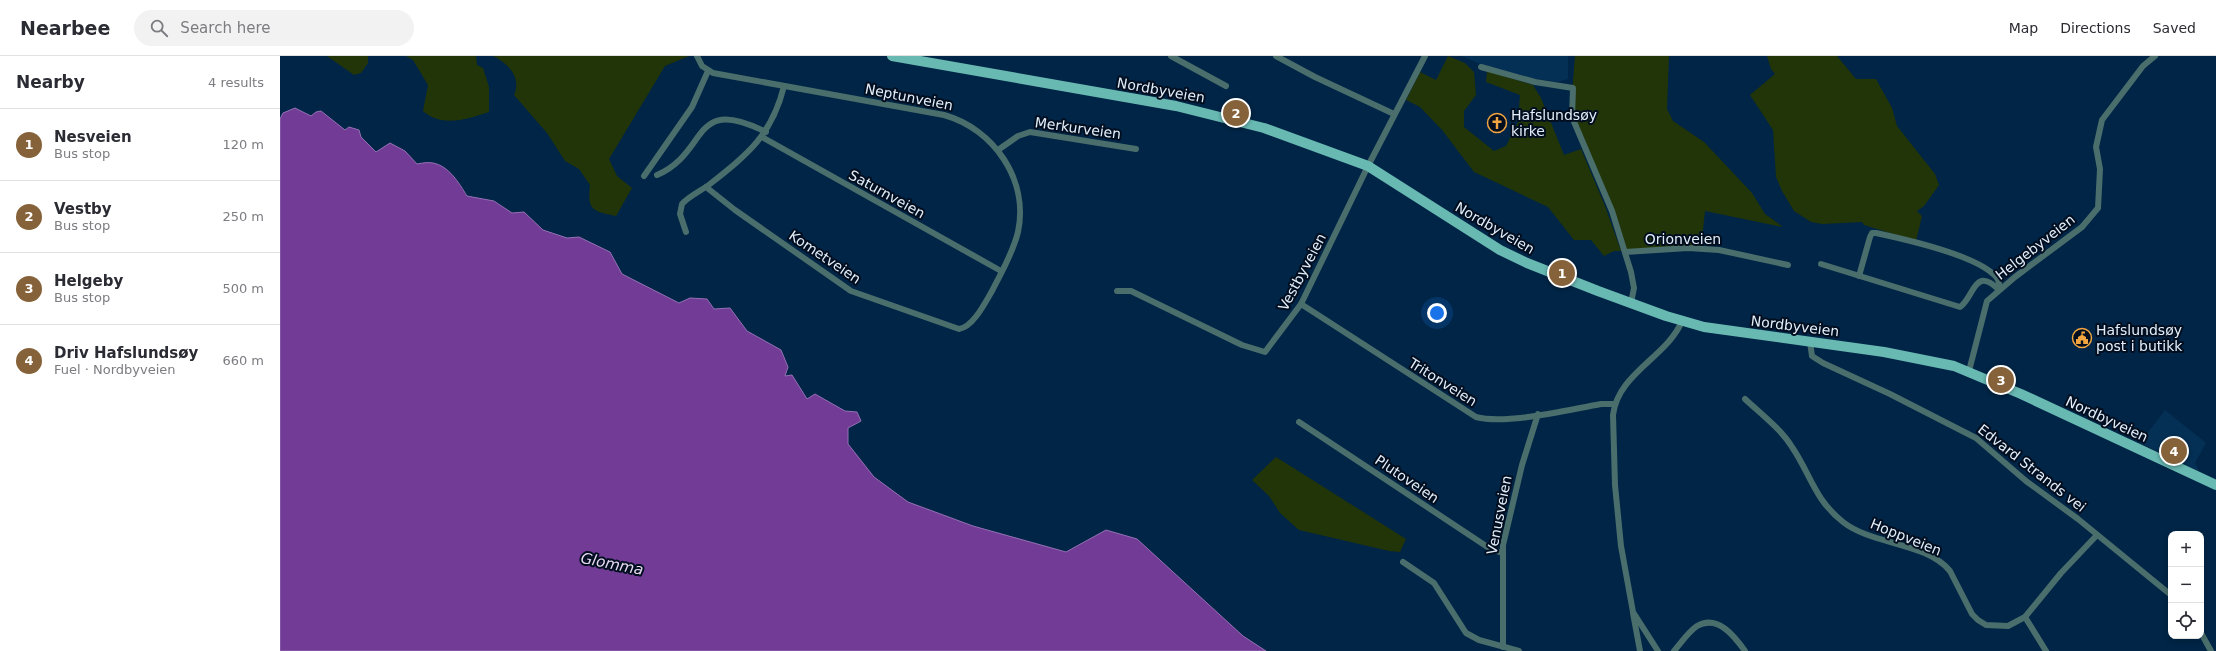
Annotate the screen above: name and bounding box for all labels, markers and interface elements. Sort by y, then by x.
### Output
search box [134,10,414,46]
text: Nearbee [20,17,110,39]
icon: search [148,17,170,39]
text: Search here [180,19,270,37]
text: Map [2009,20,2038,36]
text: Directions [2060,20,2131,36]
text: Saved [2153,20,2196,36]
text: Nearby [16,72,85,92]
street label: Nordbyveien [1116,74,1206,106]
text: 4 results [208,75,264,90]
street label: Neptunveien [864,81,954,113]
pin: 2 [1223,98,1249,128]
place label: Hafslundsøy kirke [1511,107,1597,139]
church icon: Hafslundsøy kirke [1486,112,1508,134]
street label: Merkurveien [1034,114,1122,142]
text: Nesveien [54,128,132,146]
text: 1 [24,137,34,152]
text: 120 m [222,137,264,152]
text: Bus stop [54,146,110,161]
street label: Saturnveien [846,167,928,221]
street label: Nordbyveien [1453,199,1537,257]
text: Vestby [54,200,112,218]
text: 2 [24,209,34,224]
text: 250 m [222,209,264,224]
street label: Helgebyveien [1992,211,2078,283]
text: Bus stop [54,218,110,233]
street label: Kometveien [786,227,864,287]
street label: Vestbyveien [1275,231,1329,313]
street label: Orionveien [1645,231,1721,247]
pin: 1 [1549,258,1575,288]
text: Helgeby [54,272,123,290]
text: 3 [24,281,34,296]
text: 500 m [222,281,264,296]
text: Bus stop [54,290,110,305]
your location [1427,303,1447,323]
street label: Nordbyveien [1750,313,1840,339]
place label: Hafslundsøy post i butikk [2096,322,2183,354]
public building icon: Hafslundsøy post i butikk [2071,327,2093,349]
text: Driv Hafslundsøy [54,344,198,362]
text: 4 [24,353,34,368]
text: 660 m [222,353,264,368]
street label: Tritonveien [1405,354,1480,409]
text: Fuel · Nordbyveien [54,362,176,377]
pin: 3 [1988,365,2014,395]
street label: Nordbyveien [2063,393,2151,445]
street label: Edvard Strands vei [1975,421,2089,515]
pin: 4 [2161,436,2187,466]
street label: Plutoveien [1372,452,1442,506]
street label: Venusveien [1483,474,1515,556]
street label: Hoppveien [1868,516,1944,558]
map controls [2168,531,2204,639]
button: + [2168,531,2204,567]
water label: Glomma [579,549,645,579]
button: − [2168,567,2204,603]
button: locate [2168,603,2204,639]

